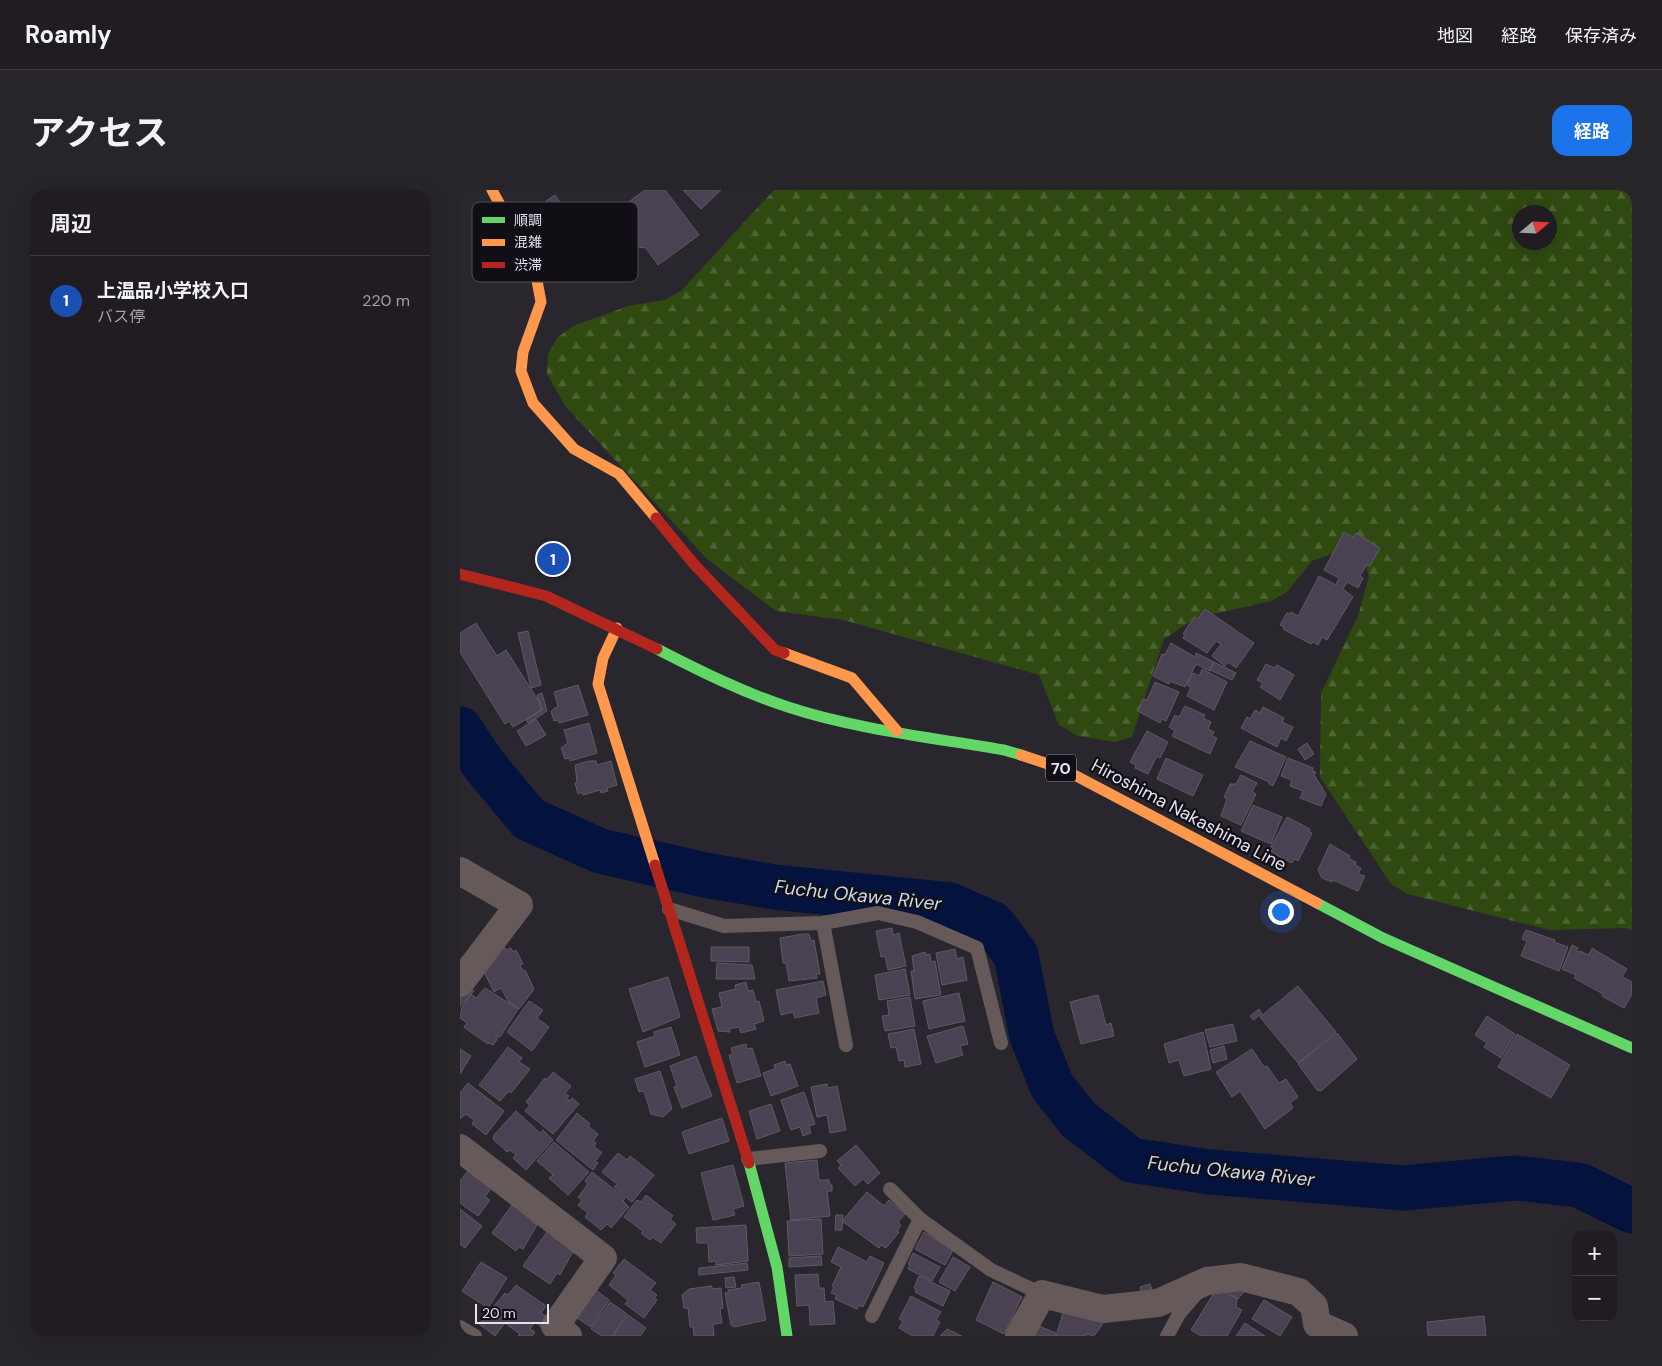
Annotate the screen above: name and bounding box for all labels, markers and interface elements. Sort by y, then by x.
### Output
text: Roamly [25,19,112,50]
text: 地図 [1437,24,1473,48]
text: 経路 [1501,24,1537,48]
text: 保存済み [1565,24,1637,48]
button: 経路 [1552,105,1632,156]
text: アクセス [30,110,168,156]
legend [472,202,638,282]
north arrow [1512,205,1557,250]
text: 周辺 [50,210,92,238]
text: 順調 [514,211,542,229]
text: 混雑 [514,233,542,251]
text: 渋滞 [514,256,542,274]
text: 上温品小学校入口 [97,278,249,303]
text: 1 [63,290,69,311]
text: 220 m [362,290,410,311]
text: バス停 [97,306,145,327]
pin: 1 [537,540,569,578]
street label: Hiroshima Nakashima Line [1087,753,1291,877]
road number: 70 [1046,754,1076,782]
water label: Fuchu Okawa River [773,874,944,916]
your location [1268,899,1294,925]
water label: Fuchu Okawa River [1146,1150,1317,1192]
map controls [1572,1231,1617,1321]
button: + [1572,1231,1617,1276]
button: − [1572,1276,1617,1321]
scale bar [475,1301,549,1324]
text: 20 m [482,1304,516,1322]

